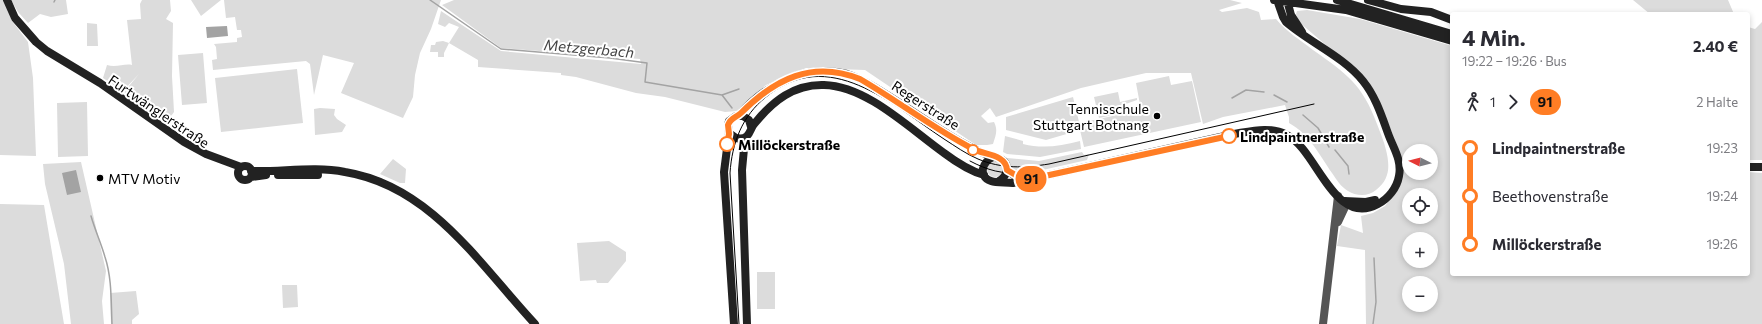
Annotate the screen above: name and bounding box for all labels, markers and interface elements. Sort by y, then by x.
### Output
text: 4 Min. [1462,24,1526,51]
water label: Metzgerbach [543,35,635,61]
text: 2.40 € [1693,37,1738,55]
text: 19:22 – 19:26 · Bus [1462,53,1567,69]
street label: Furtwänglerstraße [105,71,213,151]
street label: Regerstraße [889,77,963,133]
icon: walk [1462,91,1484,113]
icon: forward [1502,91,1524,113]
text: 91 [1538,93,1553,110]
text: 1 [1490,94,1496,110]
text: 2 Halte [1696,94,1738,110]
place label: Tennisschule Stuttgart Botnang [1033,100,1149,133]
marker: Tennisschule Stuttgart Botnang [1152,111,1162,121]
marker: Lindpaintnerstraße [1221,128,1237,144]
place label: Lindpaintnerstraße [1240,128,1364,145]
marker: Millöckerstraße [719,136,735,152]
place label: Millöckerstraße [738,136,840,153]
text: Lindpaintnerstraße [1492,139,1625,157]
text: 19:23 [1707,140,1738,156]
unlabelled marker [967,144,979,156]
north arrow [1402,144,1438,180]
map controls [1402,144,1438,312]
line badge: 91 [1013,166,1049,192]
place label: MTV Motiv [108,170,180,187]
text: 91 [1024,170,1038,187]
marker: MTV Motiv [95,173,105,183]
text: Beethovenstraße [1492,187,1608,205]
button: locate [1402,188,1438,224]
text: 19:24 [1707,188,1738,204]
button: + [1402,232,1438,268]
text: Millöckerstraße [1492,235,1601,253]
text: 19:26 [1706,236,1738,252]
button: − [1402,276,1438,312]

